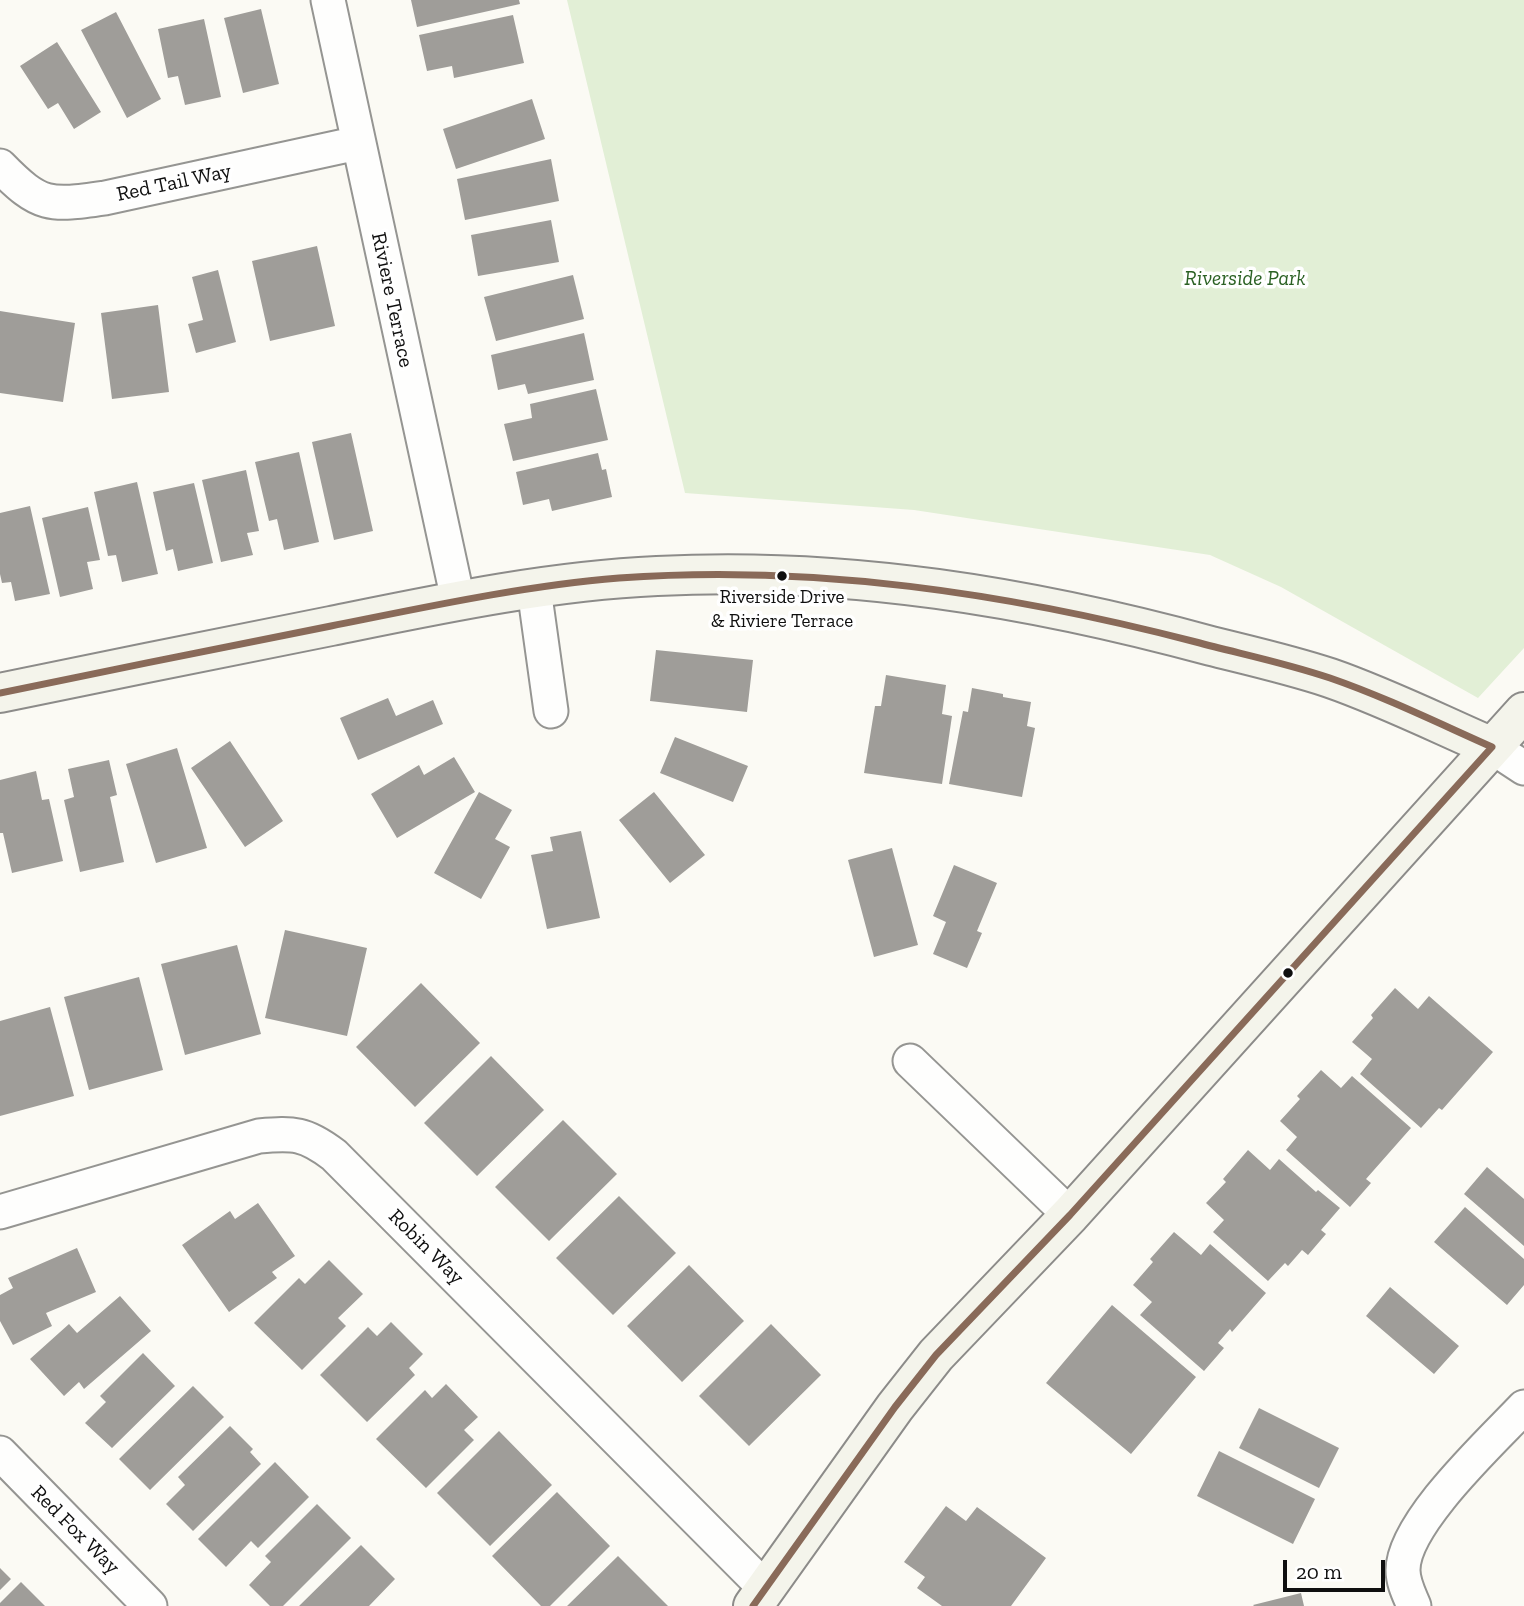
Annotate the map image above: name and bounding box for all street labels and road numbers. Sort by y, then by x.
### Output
street label: Red Tail Way [114,159,234,207]
street label: Riviere Terrace [365,230,419,370]
street label: Robin Way [383,1204,469,1290]
street label: Red Fox Way [25,1480,125,1580]

